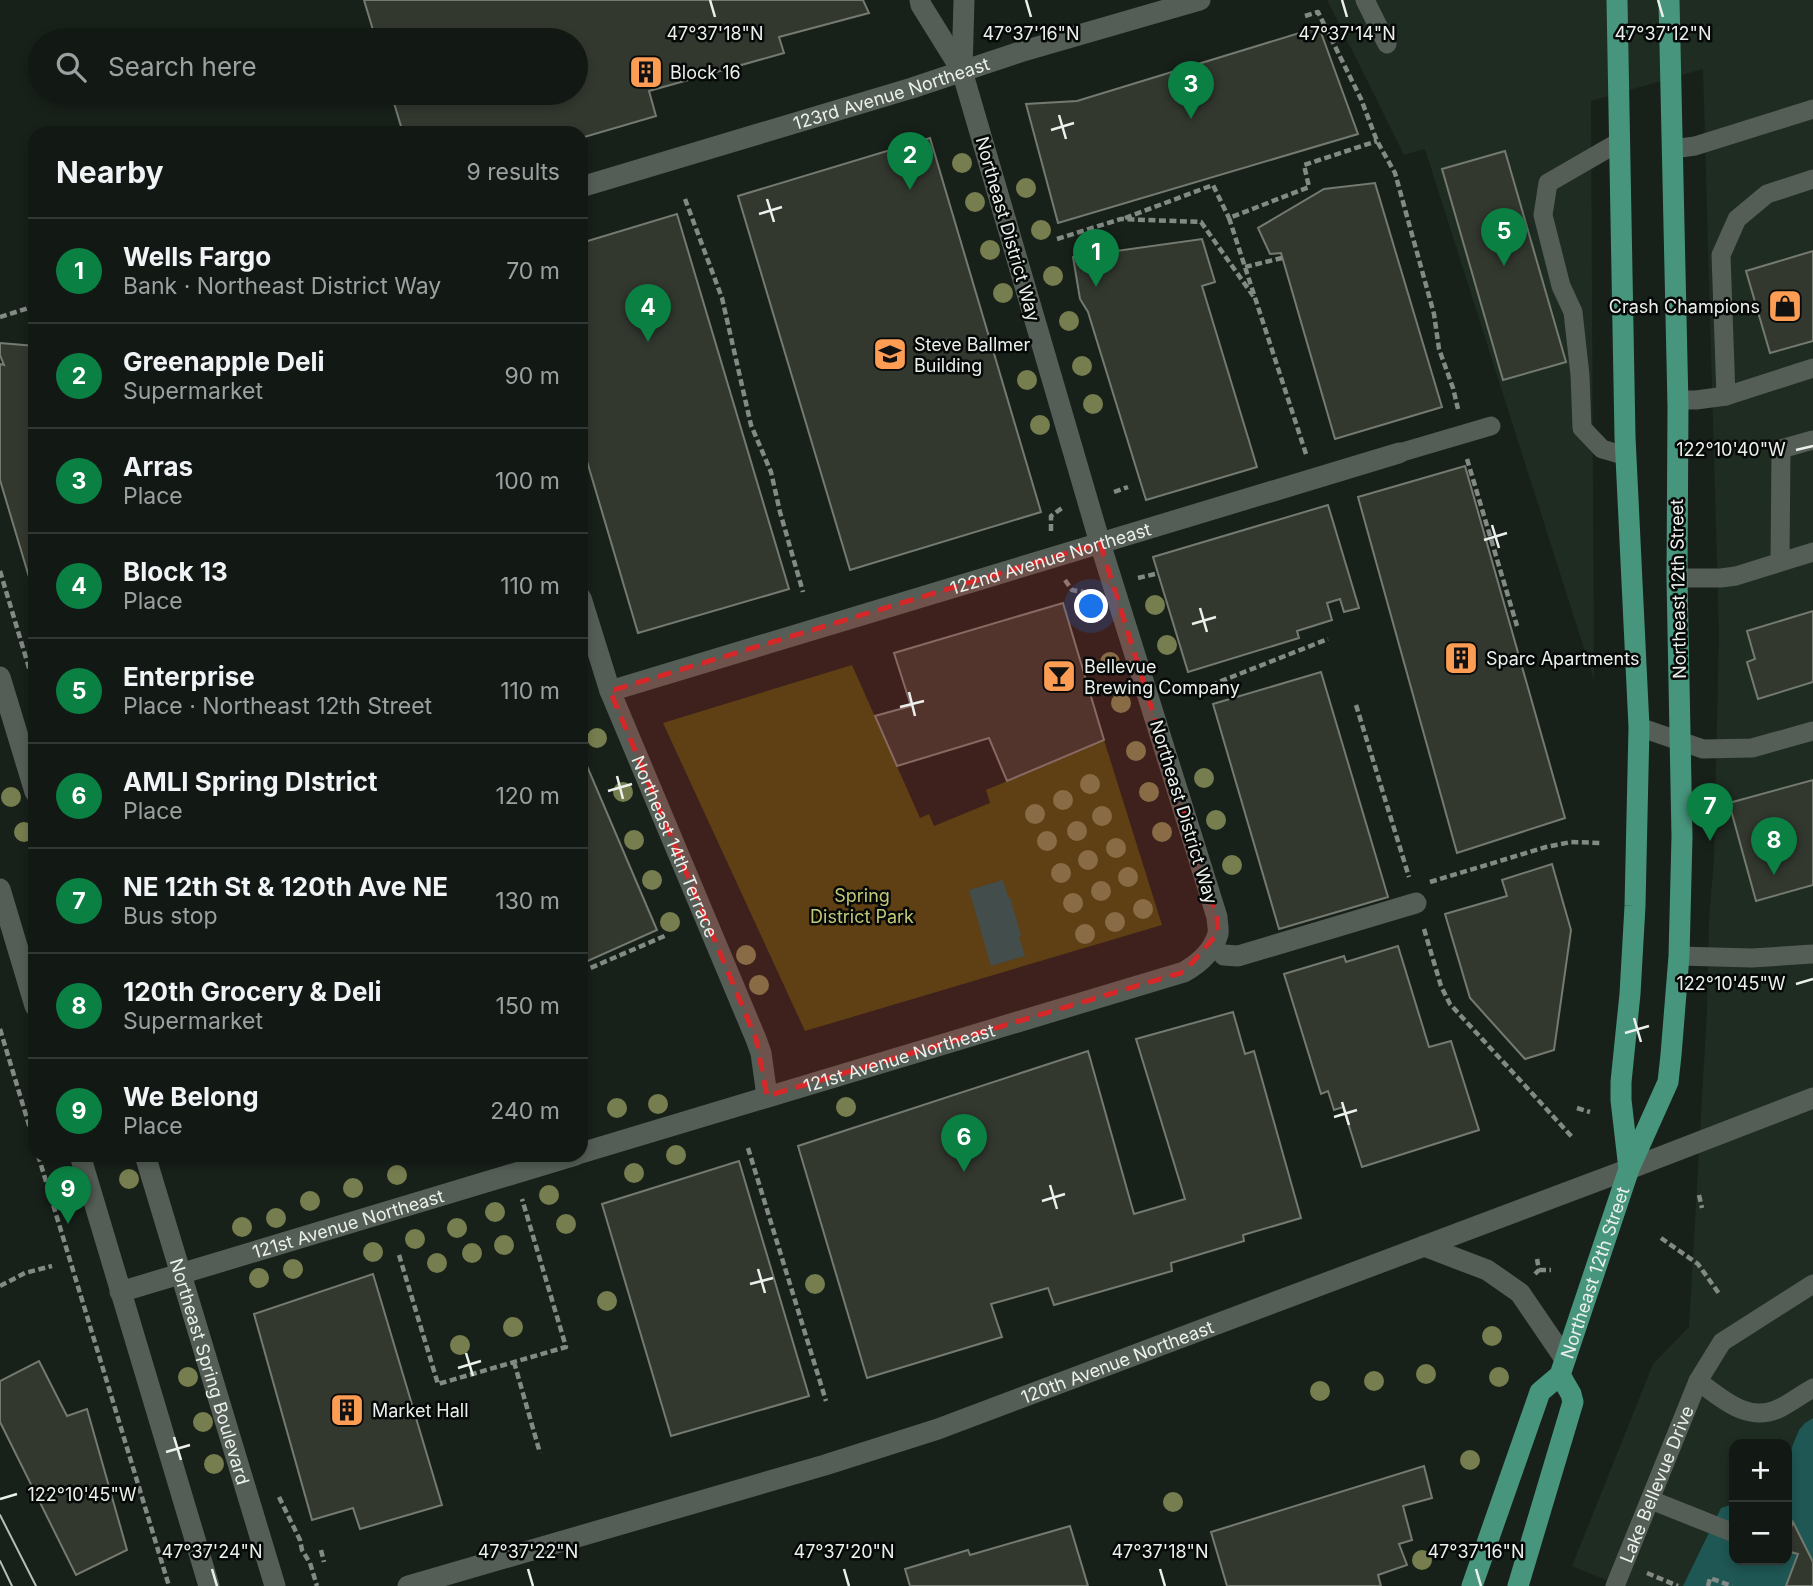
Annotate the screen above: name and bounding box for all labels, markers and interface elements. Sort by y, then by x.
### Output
text: 47°37'18"N [666,23,764,44]
text: 47°37'16"N [982,23,1080,44]
text: 47°37'14"N [1298,23,1396,44]
text: 47°37'12"N [1615,23,1711,44]
search box [28,28,588,105]
icon: search [52,48,90,86]
text: Search here [108,51,257,82]
street label: 123rd Avenue Northeast [790,52,992,134]
building icon: Block 16 [627,53,665,91]
pin: 3 [1168,61,1214,119]
place label: Block 16 [670,62,741,83]
pin: 2 [887,132,933,190]
street label: Northeast District Way [972,134,1044,324]
text: Nearby [56,154,164,190]
text: 9 results [466,158,560,186]
pin: 5 [1481,208,1527,266]
pin: 1 [1073,229,1119,287]
text: Wells Fargo [123,241,271,272]
text: 1 [74,257,84,285]
text: 70 m [506,257,560,285]
text: Bank · Northeast District Way [123,272,441,300]
pin: 4 [625,284,671,342]
shop icon: Crash Champions [1766,287,1804,325]
place label: Crash Champions [1609,296,1760,317]
place label: Steve Ballmer Building [914,334,1031,376]
school or university icon: Steve Ballmer Building [871,335,909,373]
text: Greenapple Deli [123,346,325,377]
text: 2 [72,362,86,390]
text: 90 m [505,362,560,390]
text: Supermarket [123,377,263,405]
text: 122°10'40"W [1676,439,1786,460]
text: Arras [123,451,193,482]
text: 3 [72,467,86,495]
text: 100 m [495,467,560,495]
text: Place [123,482,183,510]
street label: Northeast 12th Street [1666,499,1690,679]
street label: 122nd Avenue Northeast [948,518,1153,598]
text: Block 13 [123,556,228,587]
text: 4 [71,572,87,600]
text: 110 m [500,572,560,600]
text: Place [123,587,183,615]
your location [1074,589,1108,623]
building icon: Sparc Apartments [1442,639,1480,677]
place label: Sparc Apartments [1486,648,1639,669]
place label: Bellevue Brewing Company [1084,656,1240,698]
bar icon: Bellevue Brewing Company [1040,657,1078,695]
text: Enterprise [123,661,255,692]
text: 5 [72,677,86,705]
text: 110 m [500,677,560,705]
text: Place · Northeast 12th Street [123,692,432,720]
street label: Northeast District Way [1146,717,1222,907]
street label: Northeast 14th Terrace [628,752,723,941]
text: AMLI Spring DIstrict [123,766,378,797]
text: 6 [72,782,86,810]
text: 120 m [495,782,560,810]
pin: 7 [1687,783,1733,841]
text: Place [123,797,183,825]
pin: 8 [1751,817,1797,875]
text: NE 12th St & 120th Ave NE [123,871,448,902]
park label: Spring District Park [810,885,914,927]
text: 7 [72,887,86,915]
text: 130 m [495,887,560,915]
text: Bus stop [123,902,218,930]
text: 122°10'45"W [1676,973,1786,994]
text: 120th Grocery & Deli [123,976,381,1007]
text: 8 [72,992,86,1020]
text: 150 m [496,992,560,1020]
text: Supermarket [123,1007,263,1035]
street label: 121st Avenue Northeast [801,1019,997,1096]
text: We Belong [123,1081,259,1112]
text: 9 [72,1097,86,1125]
text: 240 m [490,1097,560,1125]
text: Place [123,1112,183,1140]
pin: 6 [941,1114,987,1172]
pin: 9 [45,1166,91,1224]
street label: Northeast 12th Street [1556,1184,1633,1361]
street label: 121st Avenue Northeast [250,1185,446,1262]
street label: Northeast Spring Boulevard [166,1256,254,1487]
street label: 120th Avenue Northeast [1018,1316,1216,1407]
building icon: Market Hall [328,1391,366,1429]
place label: Market Hall [372,1400,469,1421]
street label: Lake Bellevue Drive [1615,1402,1697,1566]
map controls [1729,1439,1792,1565]
button: + [1729,1439,1792,1502]
text: 122°10'45"W [27,1484,137,1505]
button: − [1729,1502,1792,1565]
text: 47°37'24"N [162,1541,263,1562]
text: 47°37'22"N [478,1541,578,1562]
text: 47°37'20"N [794,1541,895,1562]
text: 47°37'18"N [1111,1541,1209,1562]
text: 47°37'16"N [1427,1541,1525,1562]

